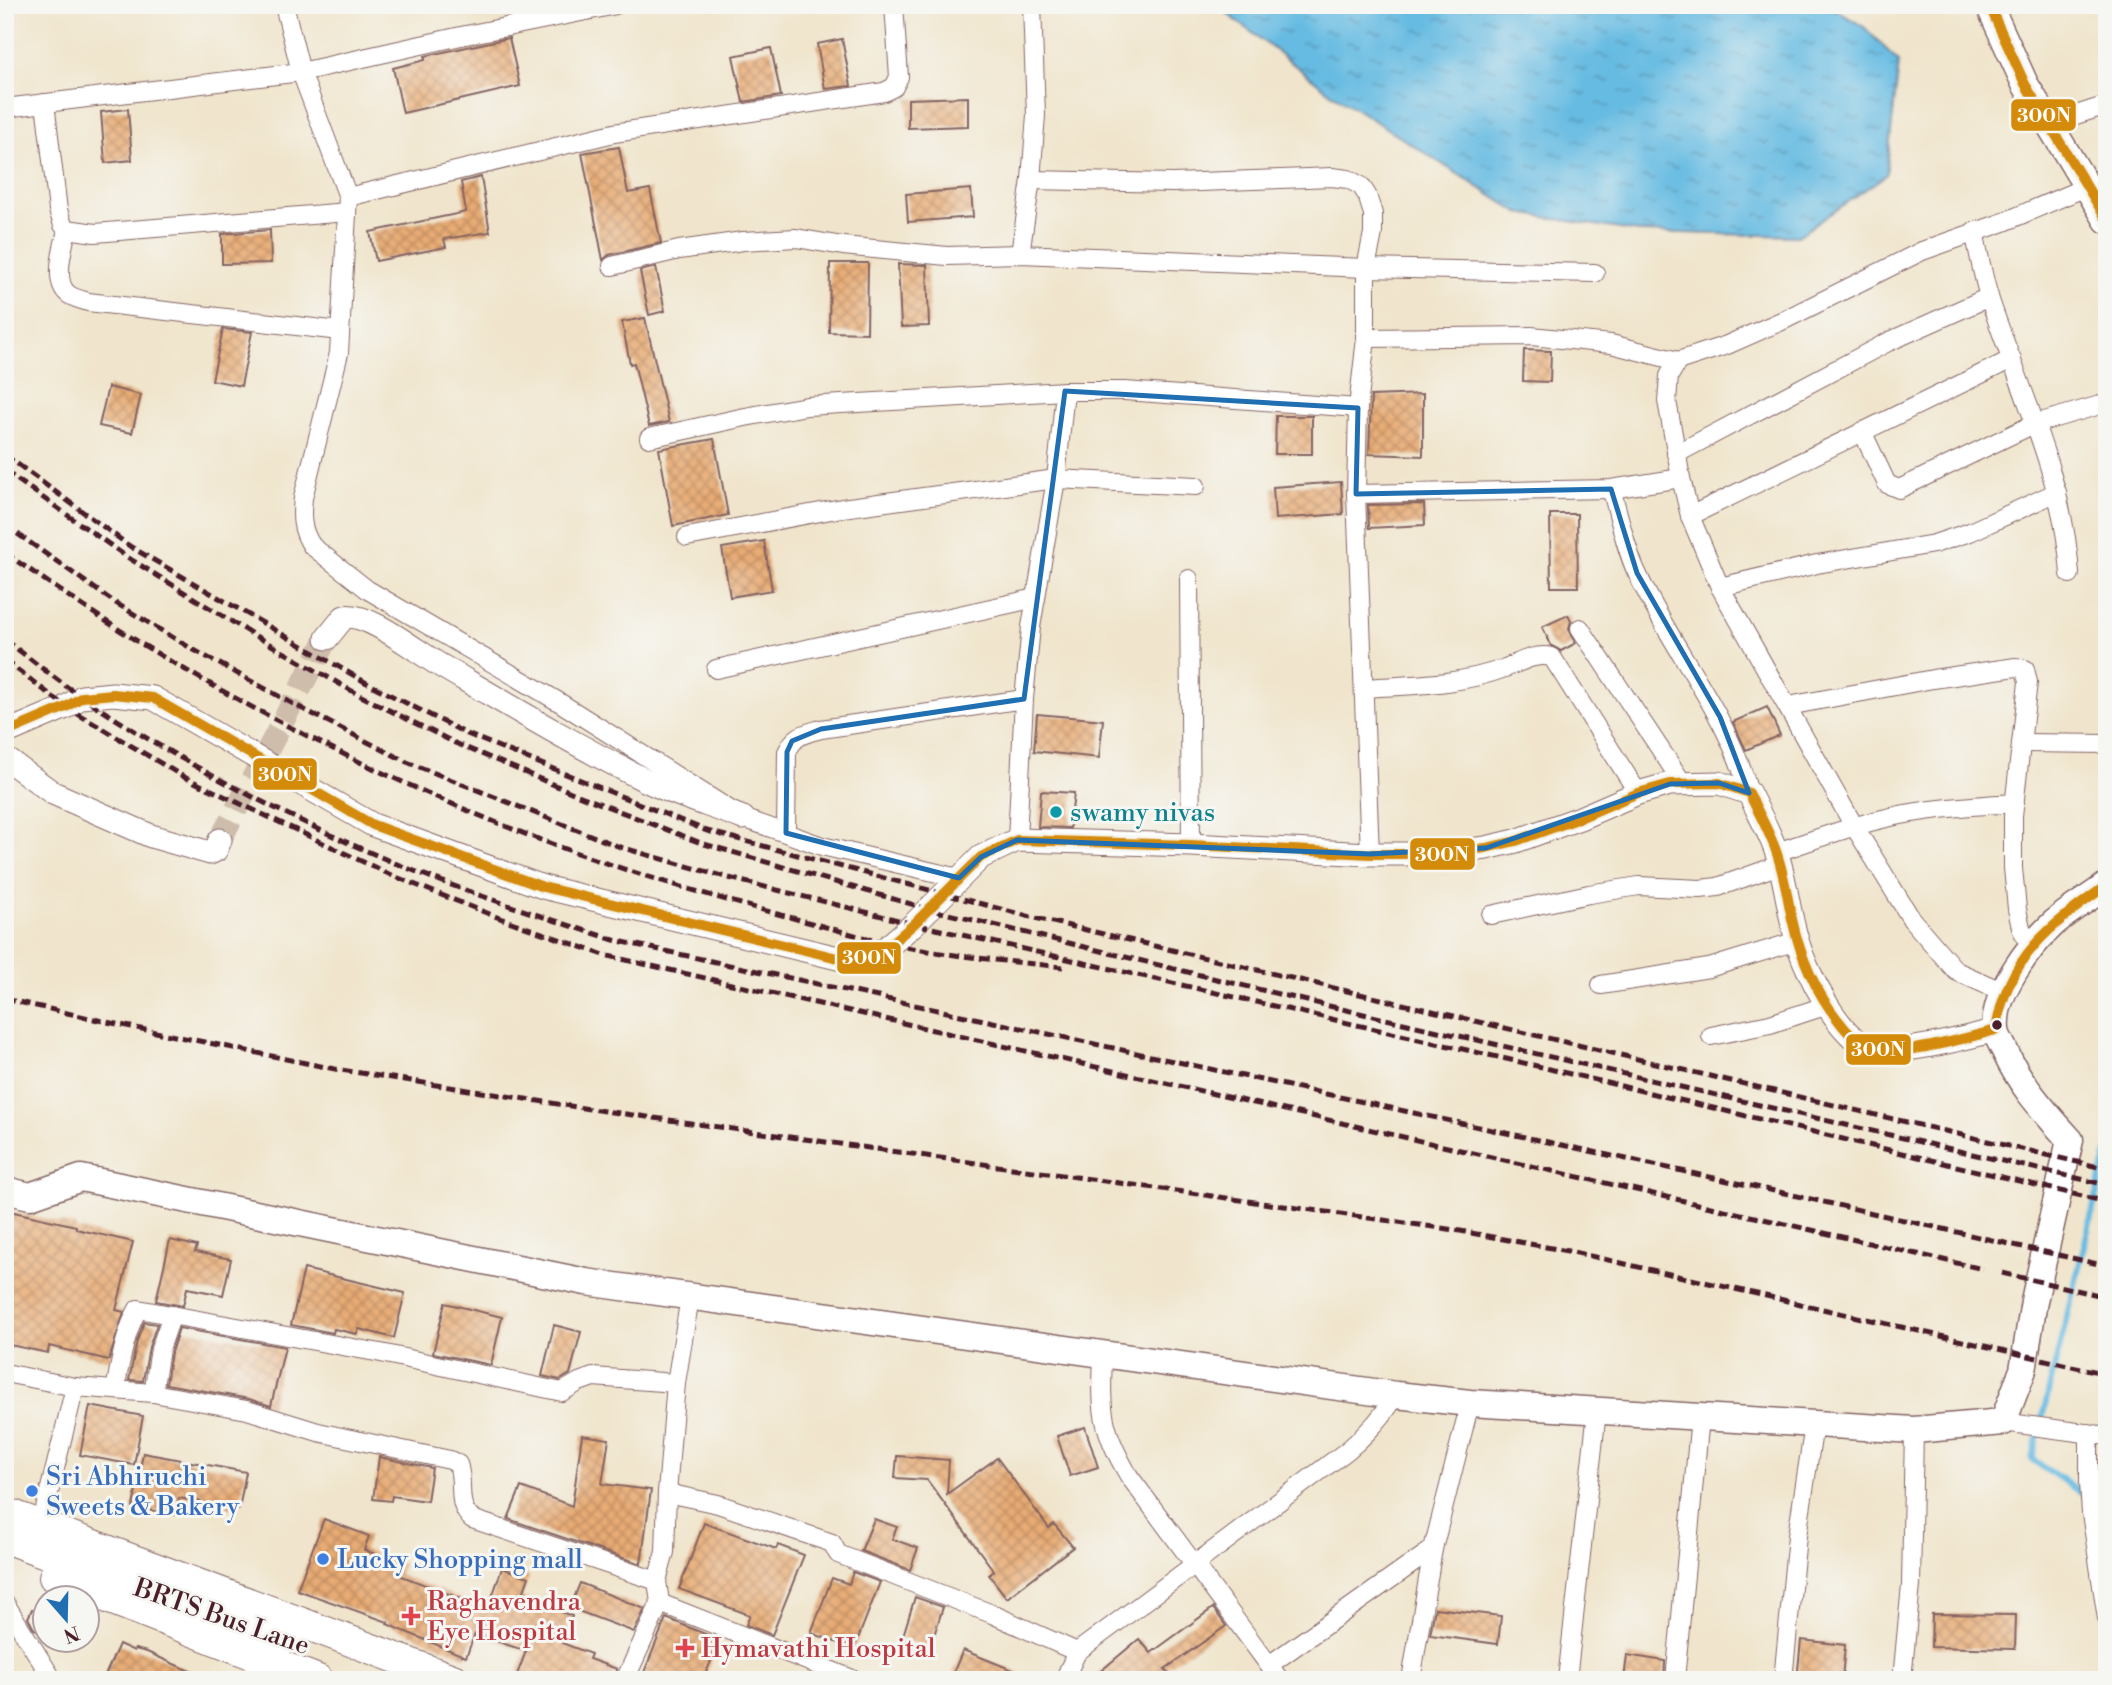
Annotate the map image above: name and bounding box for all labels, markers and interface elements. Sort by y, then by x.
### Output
line badge: 300N [2010,98,2077,132]
text: 300N [2017,104,2071,128]
line badge: 300N [252,757,318,791]
text: 300N [258,763,312,787]
place label: swamy nivas [1070,797,1215,829]
marker: swamy nivas [1048,804,1064,820]
line badge: 300N [1409,837,1476,871]
text: 300N [1415,843,1469,867]
line badge: 300N [836,941,902,975]
text: 300N [842,946,896,970]
unlabelled marker [1990,1018,2004,1032]
line badge: 300N [1845,1033,1912,1066]
text: 300N [1851,1038,1905,1062]
place label: Sri Abhiruchi Sweets & Bakery [46,1461,240,1523]
marker: Sri Abhiruchi Sweets & Bakery [24,1483,40,1499]
place label: Lucky Shopping mall [337,1544,583,1576]
marker: Lucky Shopping mall [315,1551,331,1567]
street label: BRTS Bus Lane [129,1572,314,1662]
north arrow [32,1584,102,1654]
place label: Raghavendra Eye Hospital [427,1586,582,1648]
marker: Raghavendra Eye Hospital [401,1606,421,1626]
text: N [60,1620,83,1648]
place label: Hymavathi Hospital [701,1633,936,1665]
marker: Hymavathi Hospital [675,1638,695,1658]

